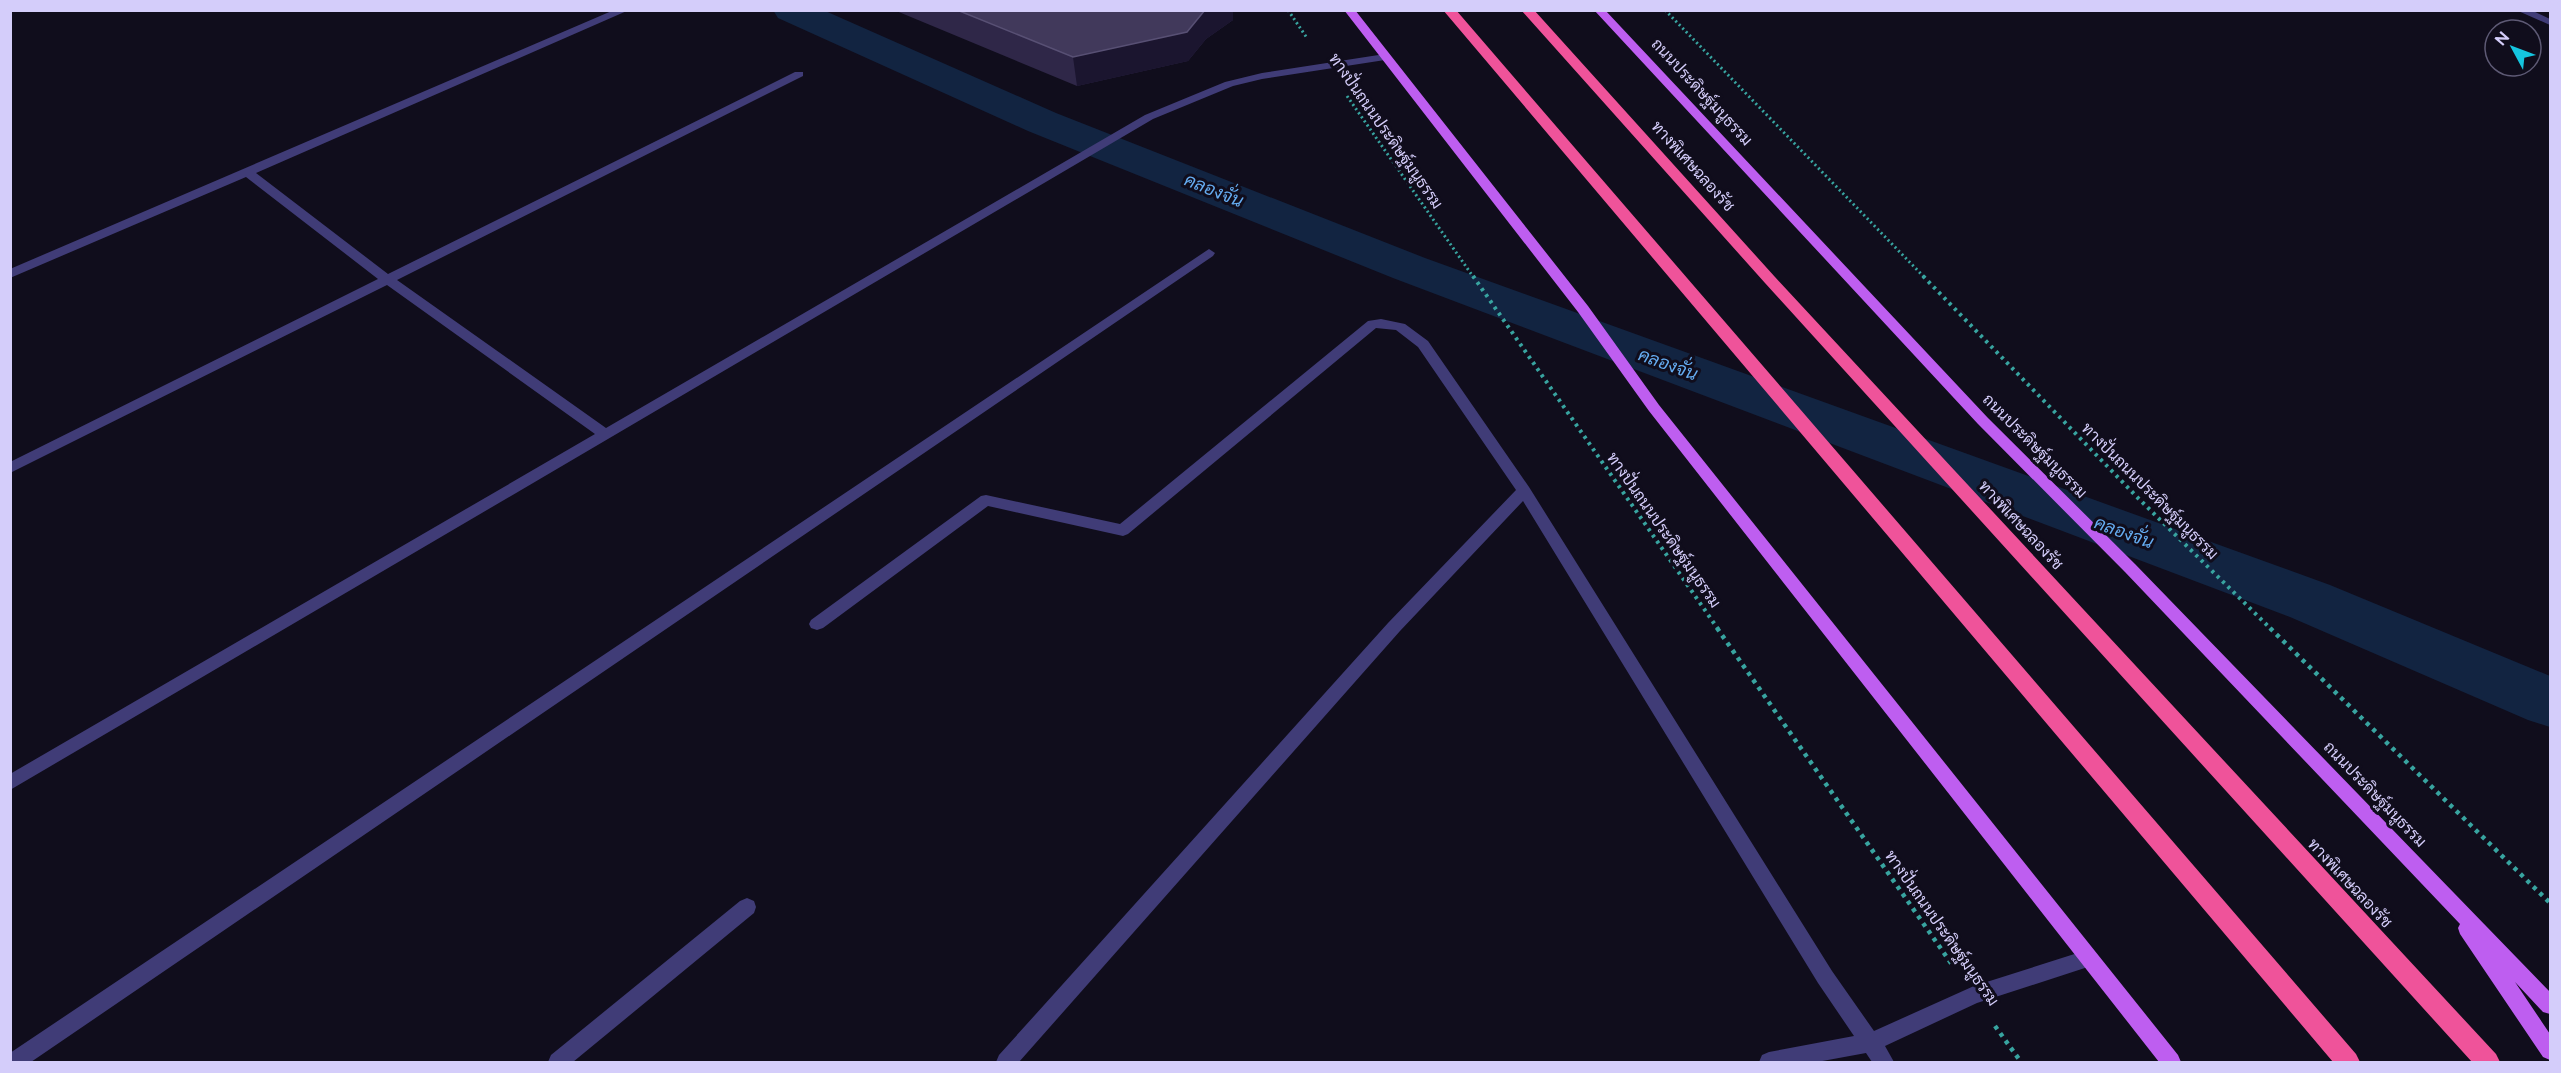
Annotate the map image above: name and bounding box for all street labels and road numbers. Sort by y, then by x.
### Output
street label: ถนนประดิษฐ์มนูธรรม [1646,33,1759,151]
street label: ทางปั่นถนนประดิษฐ์มนูธรรม [1323,47,1451,214]
street label: ทางพิเศษฉลองรัช [1647,116,1739,215]
street label: ถนนประดิษฐ์มนูธรรม [1978,388,2093,503]
street label: ทางปั่นถนนประดิษฐ์มนูธรรม [2076,415,2226,565]
street label: ทางปั่นถนนประดิษฐ์มนูธรรม [1601,446,1729,613]
street label: ทางพิเศษฉลองรัช [1975,476,2068,574]
street label: ถนนประดิษฐ์มนูธรรม [2318,735,2432,852]
street label: ทางพิเศษฉลองรัช [2304,834,2397,932]
street label: ทางปั่นถนนประดิษฐ์มนูธรรม [1879,844,2007,1011]

